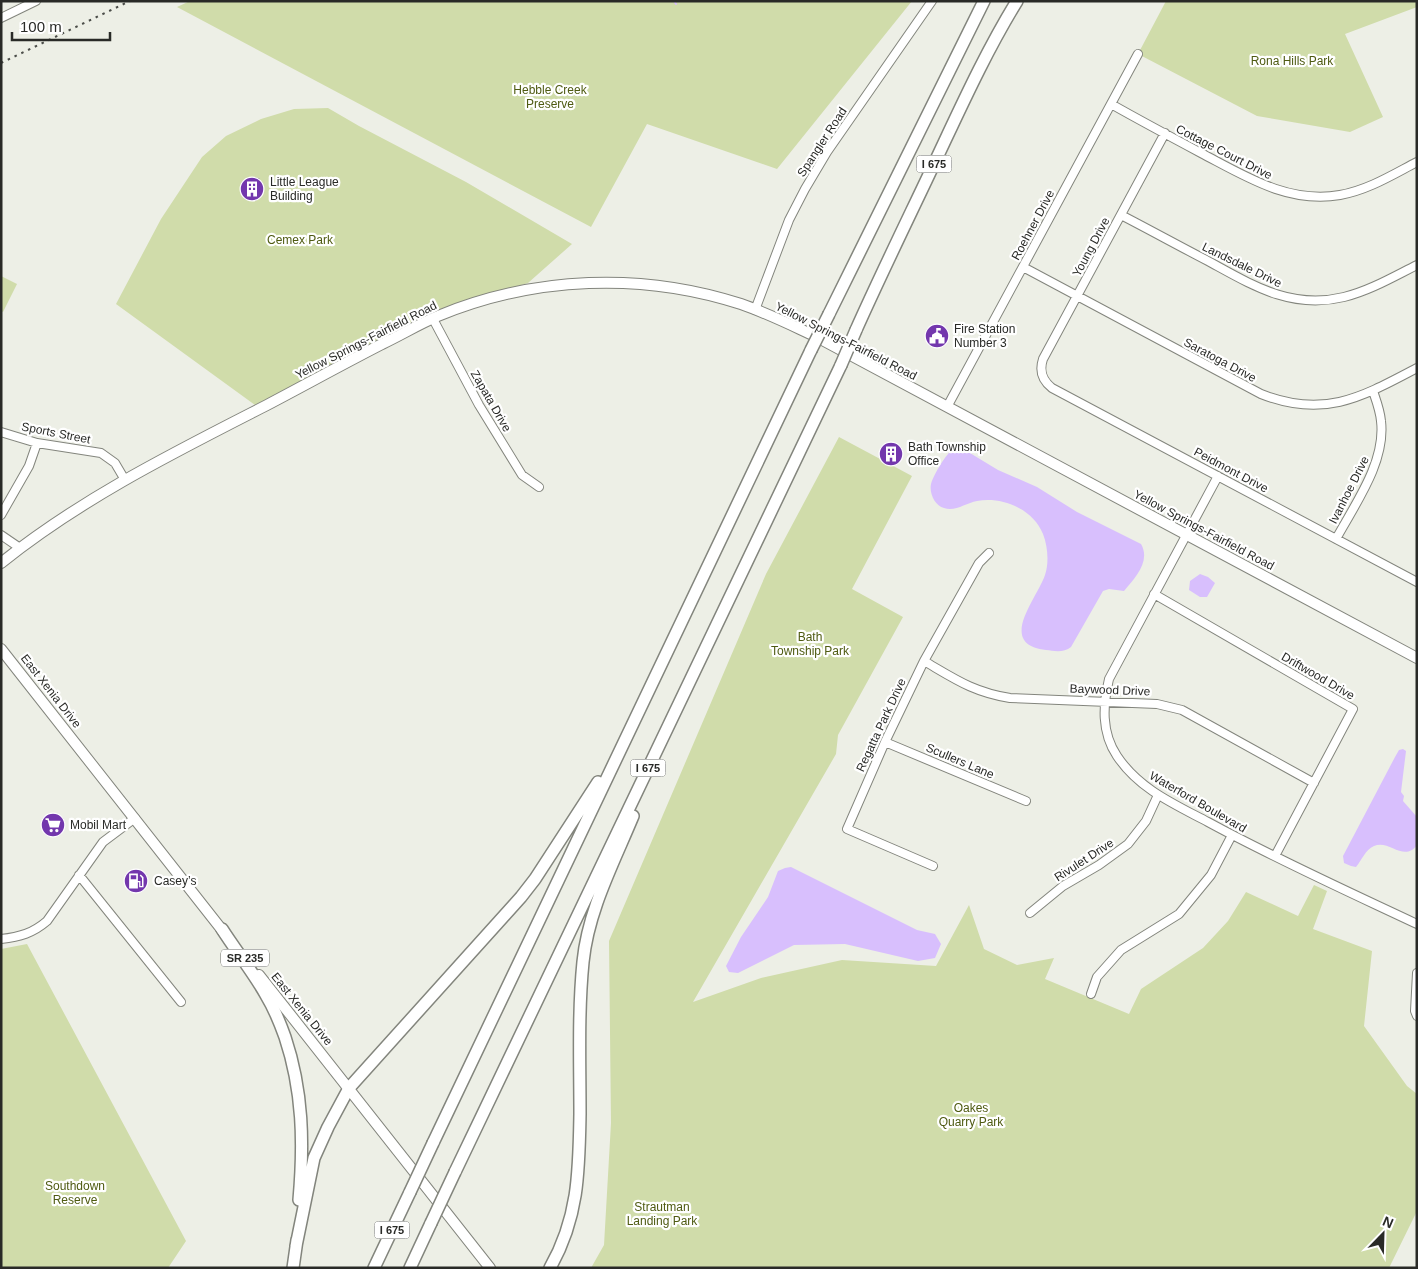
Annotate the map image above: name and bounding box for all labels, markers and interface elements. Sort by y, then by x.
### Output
scale bar [12,10,110,42]
text: 100 m [20,18,62,35]
park label: Rona Hills Park [1251,54,1334,68]
park label: Hebble Creek Preserve [513,83,588,111]
street label: Spangler Road [794,105,850,179]
street label: Cottage Court Drive [1174,122,1275,182]
road number: I 675 [916,156,952,172]
place label: Little League Building [270,175,339,203]
building icon: Little League Building [239,176,265,202]
street label: Roehner Drive [1009,187,1057,262]
street label: Young Drive [1070,215,1113,279]
park label: Cemex Park [267,233,334,247]
street label: Landsdale Drive [1200,240,1284,290]
street label: Yellow Springs-Fairfield Road [293,298,439,382]
street label: Yellow Springs-Fairfield Road [773,299,919,383]
place label: Fire Station Number 3 [954,322,1015,350]
public building icon: Fire Station Number 3 [924,323,950,349]
street label: Saratoga Drive [1181,335,1259,385]
street label: Zapata Drive [468,368,514,435]
street label: Sports Street [20,419,92,447]
place label: Bath Township Office [908,440,986,468]
building icon: Bath Township Office [878,441,904,467]
street label: Peidmont Drive [1191,445,1271,496]
street label: Ivanhoe Drive [1326,454,1372,526]
street label: Yellow Springs-Fairfield Road [1131,487,1277,573]
park label: Bath Township Park [771,630,850,658]
street label: Driftwood Drive [1279,649,1357,703]
street label: East Xenia Drive [18,651,84,731]
street label: Regatta Park Drive [853,676,909,774]
street label: Baywood Drive [1069,682,1151,698]
street label: Scullers Lane [924,740,996,782]
road number: I 675 [630,760,666,776]
street label: Waterford Boulevard [1147,769,1249,835]
supermarket icon: Mobil Mart [40,812,66,838]
place label: Mobil Mart [70,818,127,832]
street label: Rivulet Drive [1052,835,1117,884]
fuel station icon: Casey’s [123,868,149,894]
place label: Casey’s [154,874,196,888]
road number: SR 235 [221,950,269,966]
street label: East Xenia Drive [268,970,336,1048]
park label: Oakes Quarry Park [939,1101,1004,1129]
park label: Southdown Reserve [45,1179,105,1207]
park label: Strautman Landing Park [627,1200,698,1228]
north arrow [1358,1209,1408,1259]
text: N [1380,1213,1396,1231]
road number: I 675 [374,1222,410,1238]

